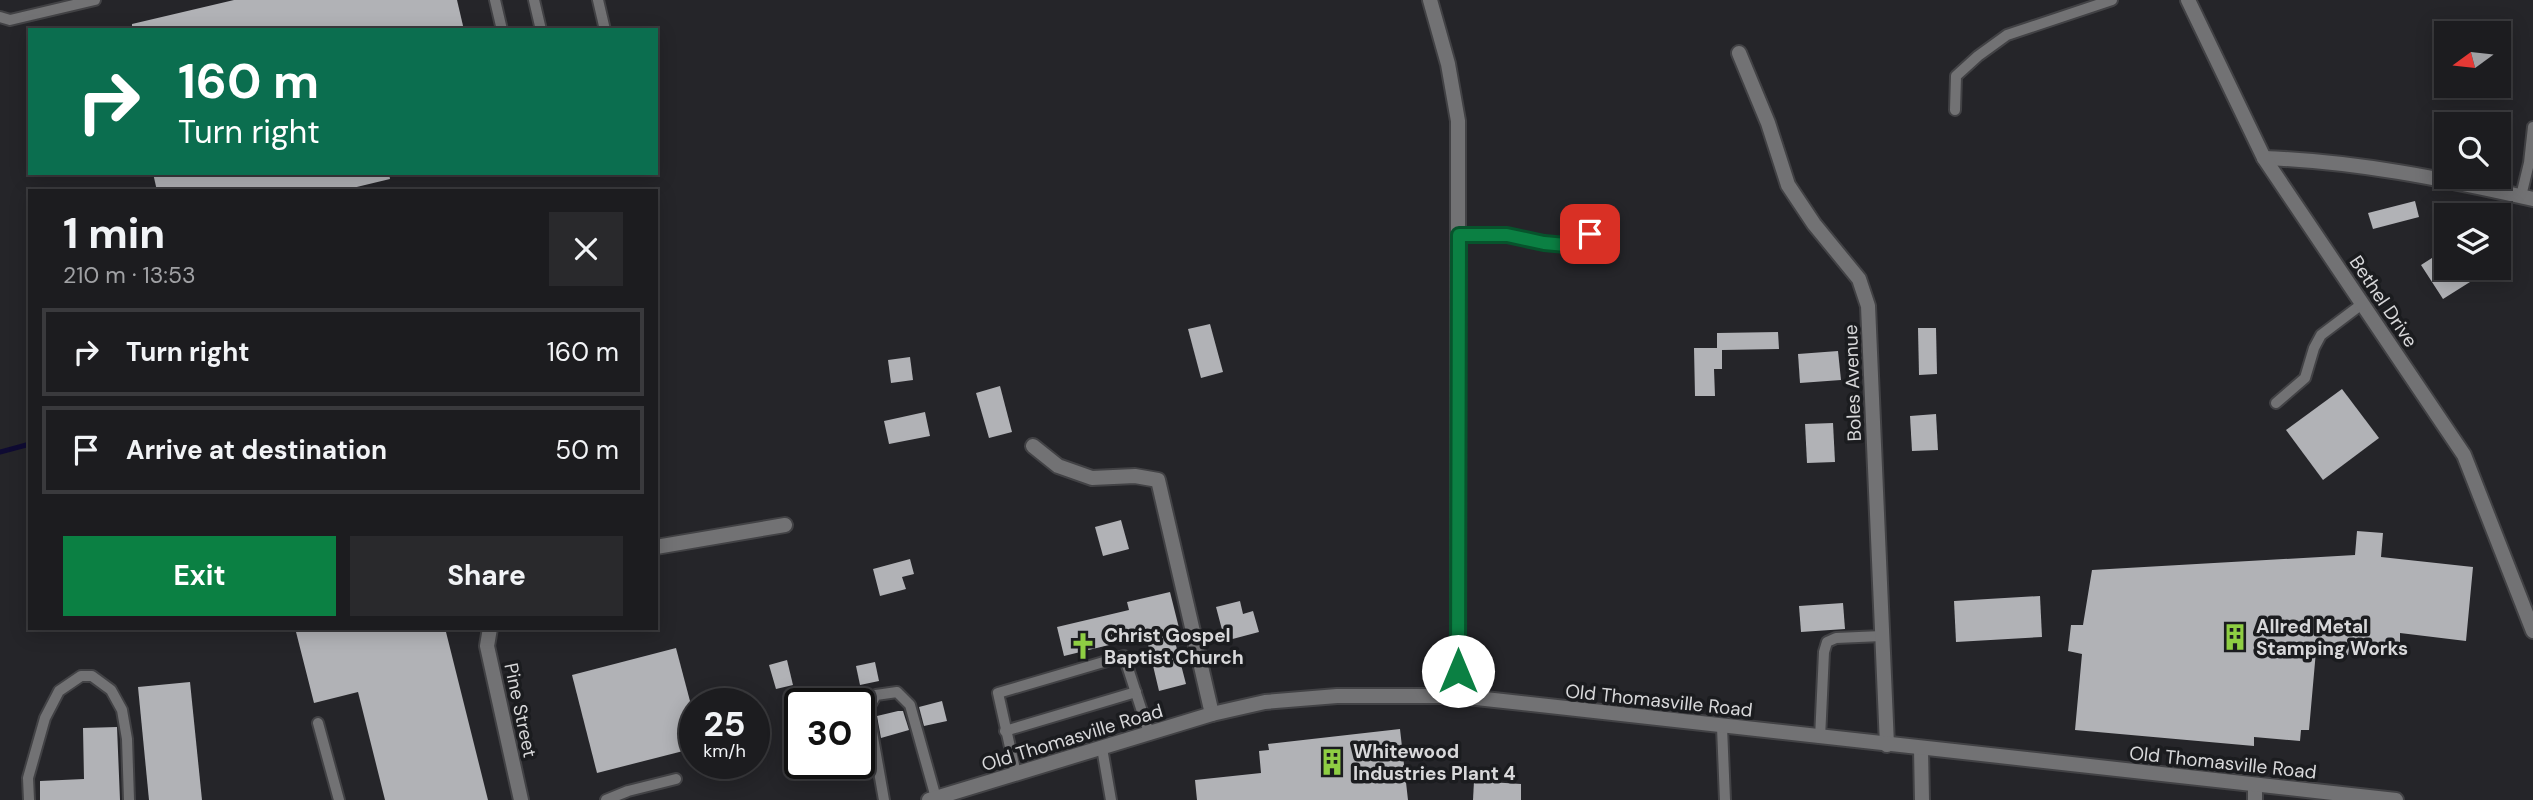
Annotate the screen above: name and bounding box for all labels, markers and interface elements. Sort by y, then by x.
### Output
north arrow [2434,21,2511,98]
map controls [2434,21,2511,280]
text: 160 m [178,49,319,113]
icon: right [63,56,154,147]
text: Turn right [178,111,320,153]
button: search [2434,112,2511,189]
button: layers [2434,203,2511,280]
pin [1560,204,1620,264]
text: 1 min [63,206,165,261]
button: close [549,212,623,286]
icon: arrive [1571,215,1609,253]
street label: Bethel Drive [2344,251,2423,352]
text: 210 m · 13:53 [63,260,196,290]
street label: Boles Avenue [1838,324,1867,442]
icon: right [67,333,105,371]
text: Turn right [126,335,250,369]
text: 160 m [547,335,619,369]
icon: arrive [67,431,105,469]
text: Arrive at destination [126,433,387,467]
text: 50 m [555,433,619,467]
button: Exit [63,536,336,616]
button: Share [350,536,623,616]
place label: Allred Metal Stamping Works [2256,614,2408,661]
building icon: Allred Metal Stamping Works [2220,622,2250,652]
place label: Christ Gospel Baptist Church [1104,623,1244,670]
church icon: Christ Gospel Baptist Church [1068,631,1098,661]
position arrow [1421,634,1495,708]
street label: Pine Street [498,660,543,760]
street label: Old Thomasville Road [1564,678,1754,723]
speed limit sign: 30 [784,688,875,779]
street label: Old Thomasville Road [979,698,1166,777]
text: 25 [704,701,745,747]
text: km/h [703,739,746,763]
place label: Whitewood Industries Plant 4 [1353,739,1516,786]
street label: Old Thomasville Road [2128,740,2318,785]
building icon: Whitewood Industries Plant 4 [1317,747,1347,777]

